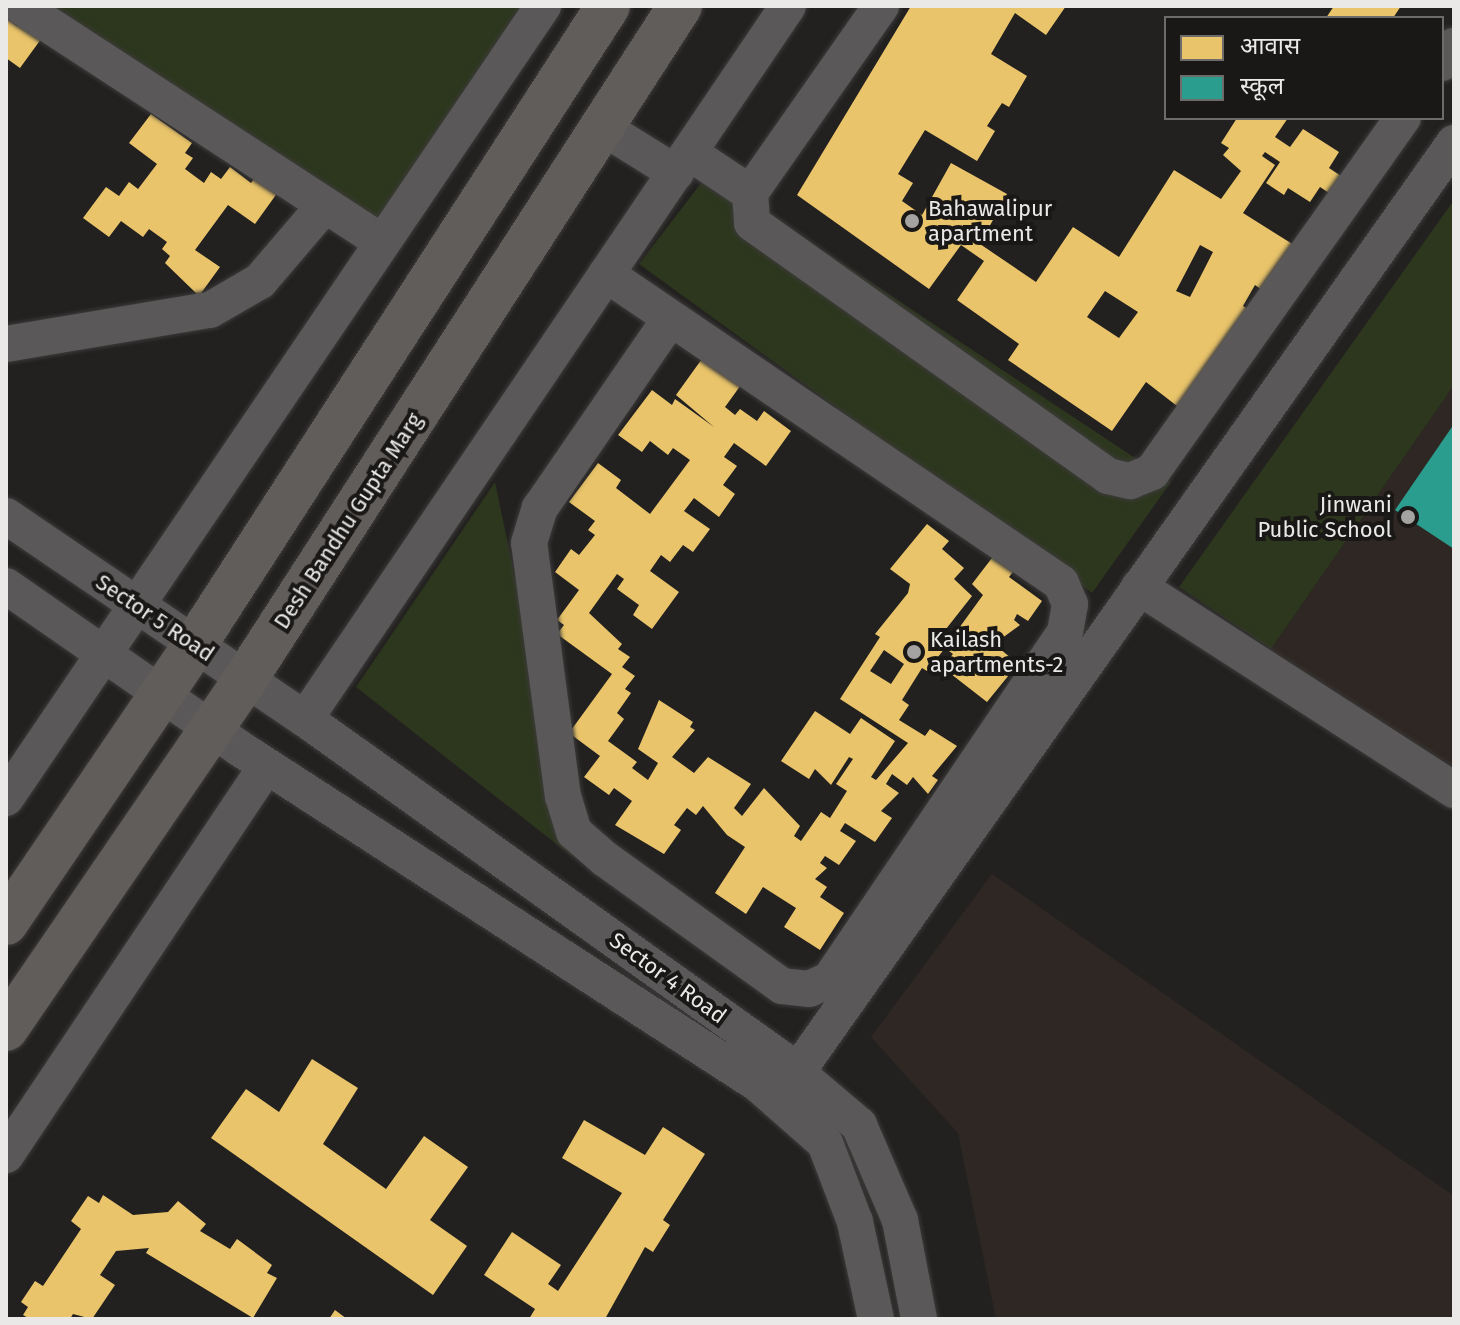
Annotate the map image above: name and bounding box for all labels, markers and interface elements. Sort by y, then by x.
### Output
legend [1164,16,1444,120]
text: आवास [1240,32,1300,60]
text: स्कूल [1240,72,1284,100]
place label: Bahawalipur apartment [928,195,1052,246]
marker: Bahawalipur apartment [903,212,921,230]
street label: Desh Bandhu Gupta Marg [268,408,428,634]
place label: Jinwani Public School [1257,491,1392,542]
marker: Jinwani Public School [1399,508,1417,526]
street label: Sector 5 Road [91,569,219,667]
place label: Kailash apartments-2 [930,626,1063,678]
marker: Kailash apartments-2 [905,643,923,661]
street label: Sector 4 Road [605,927,731,1029]

